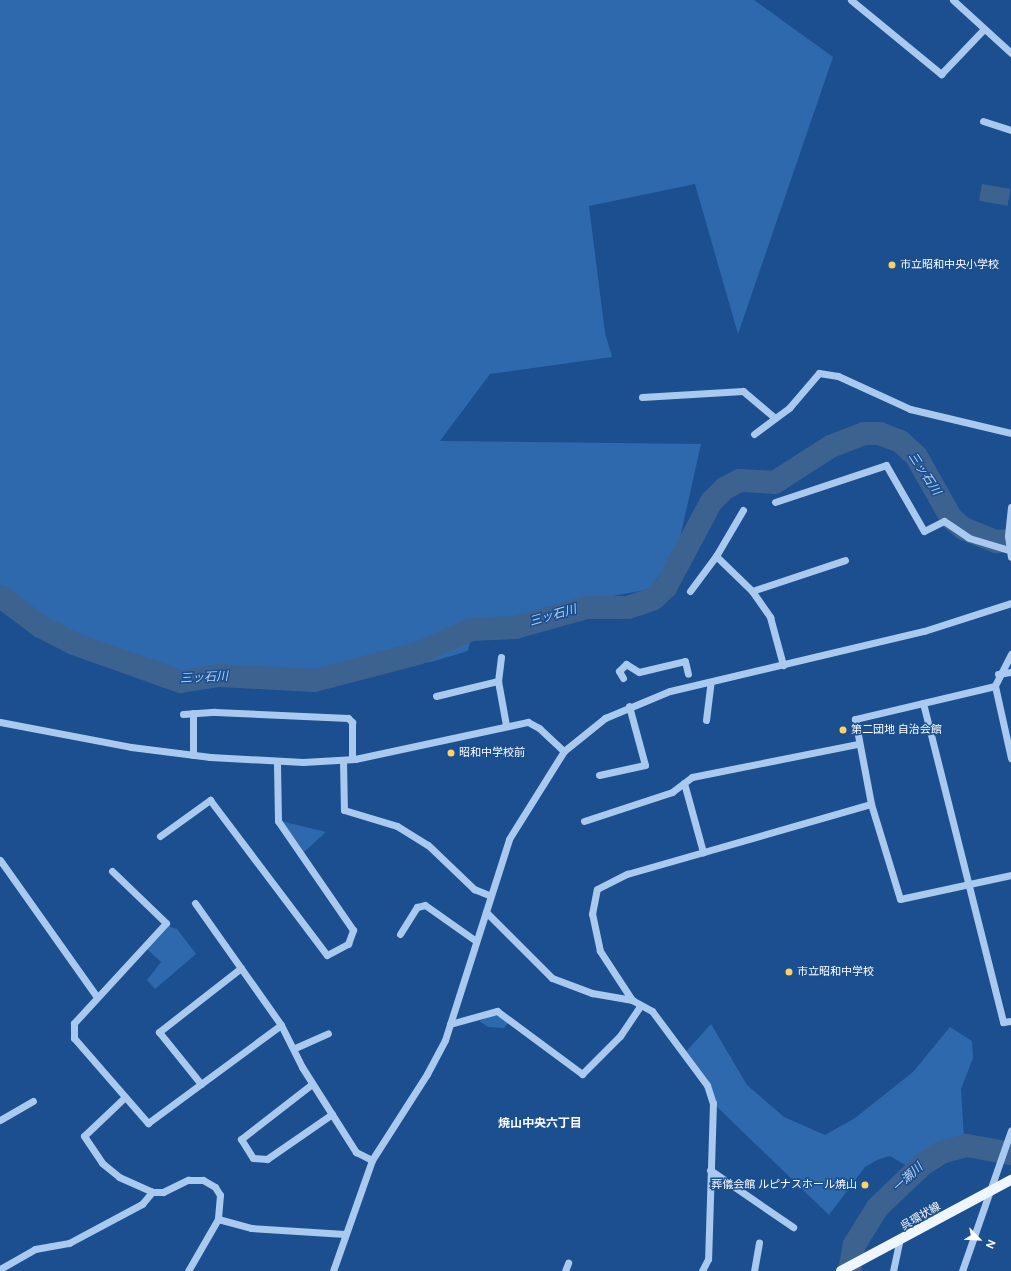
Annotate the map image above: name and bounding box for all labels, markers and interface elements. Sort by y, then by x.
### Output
place label: 市立昭和中央小学校 [900,258,999,272]
marker: 市立昭和中央小学校 [887,260,897,270]
water label: 三ッ石川 [905,450,943,498]
water label: 三ッ石川 [528,602,578,630]
water label: 三ッ石川 [180,670,228,686]
place label: 第二団地 自治会館 [851,723,942,737]
marker: 第二団地 自治会館 [838,725,848,735]
place label: 昭和中学校前 [459,746,525,760]
marker: 昭和中学校前 [446,748,456,758]
place label: 市立昭和中学校 [797,965,874,979]
marker: 市立昭和中学校 [784,967,794,977]
district label: 焼山中央六丁目 [498,1117,582,1131]
water label: 一瀬川 [890,1160,926,1196]
place label: 葬儀会館 ルピナスホール焼山 [711,1178,857,1192]
marker: 葬儀会館 ルピナスホール焼山 [860,1180,870,1190]
street label: 呉環状線 [899,1200,943,1234]
north arrow [959,1219,999,1259]
text: N [983,1238,998,1251]

